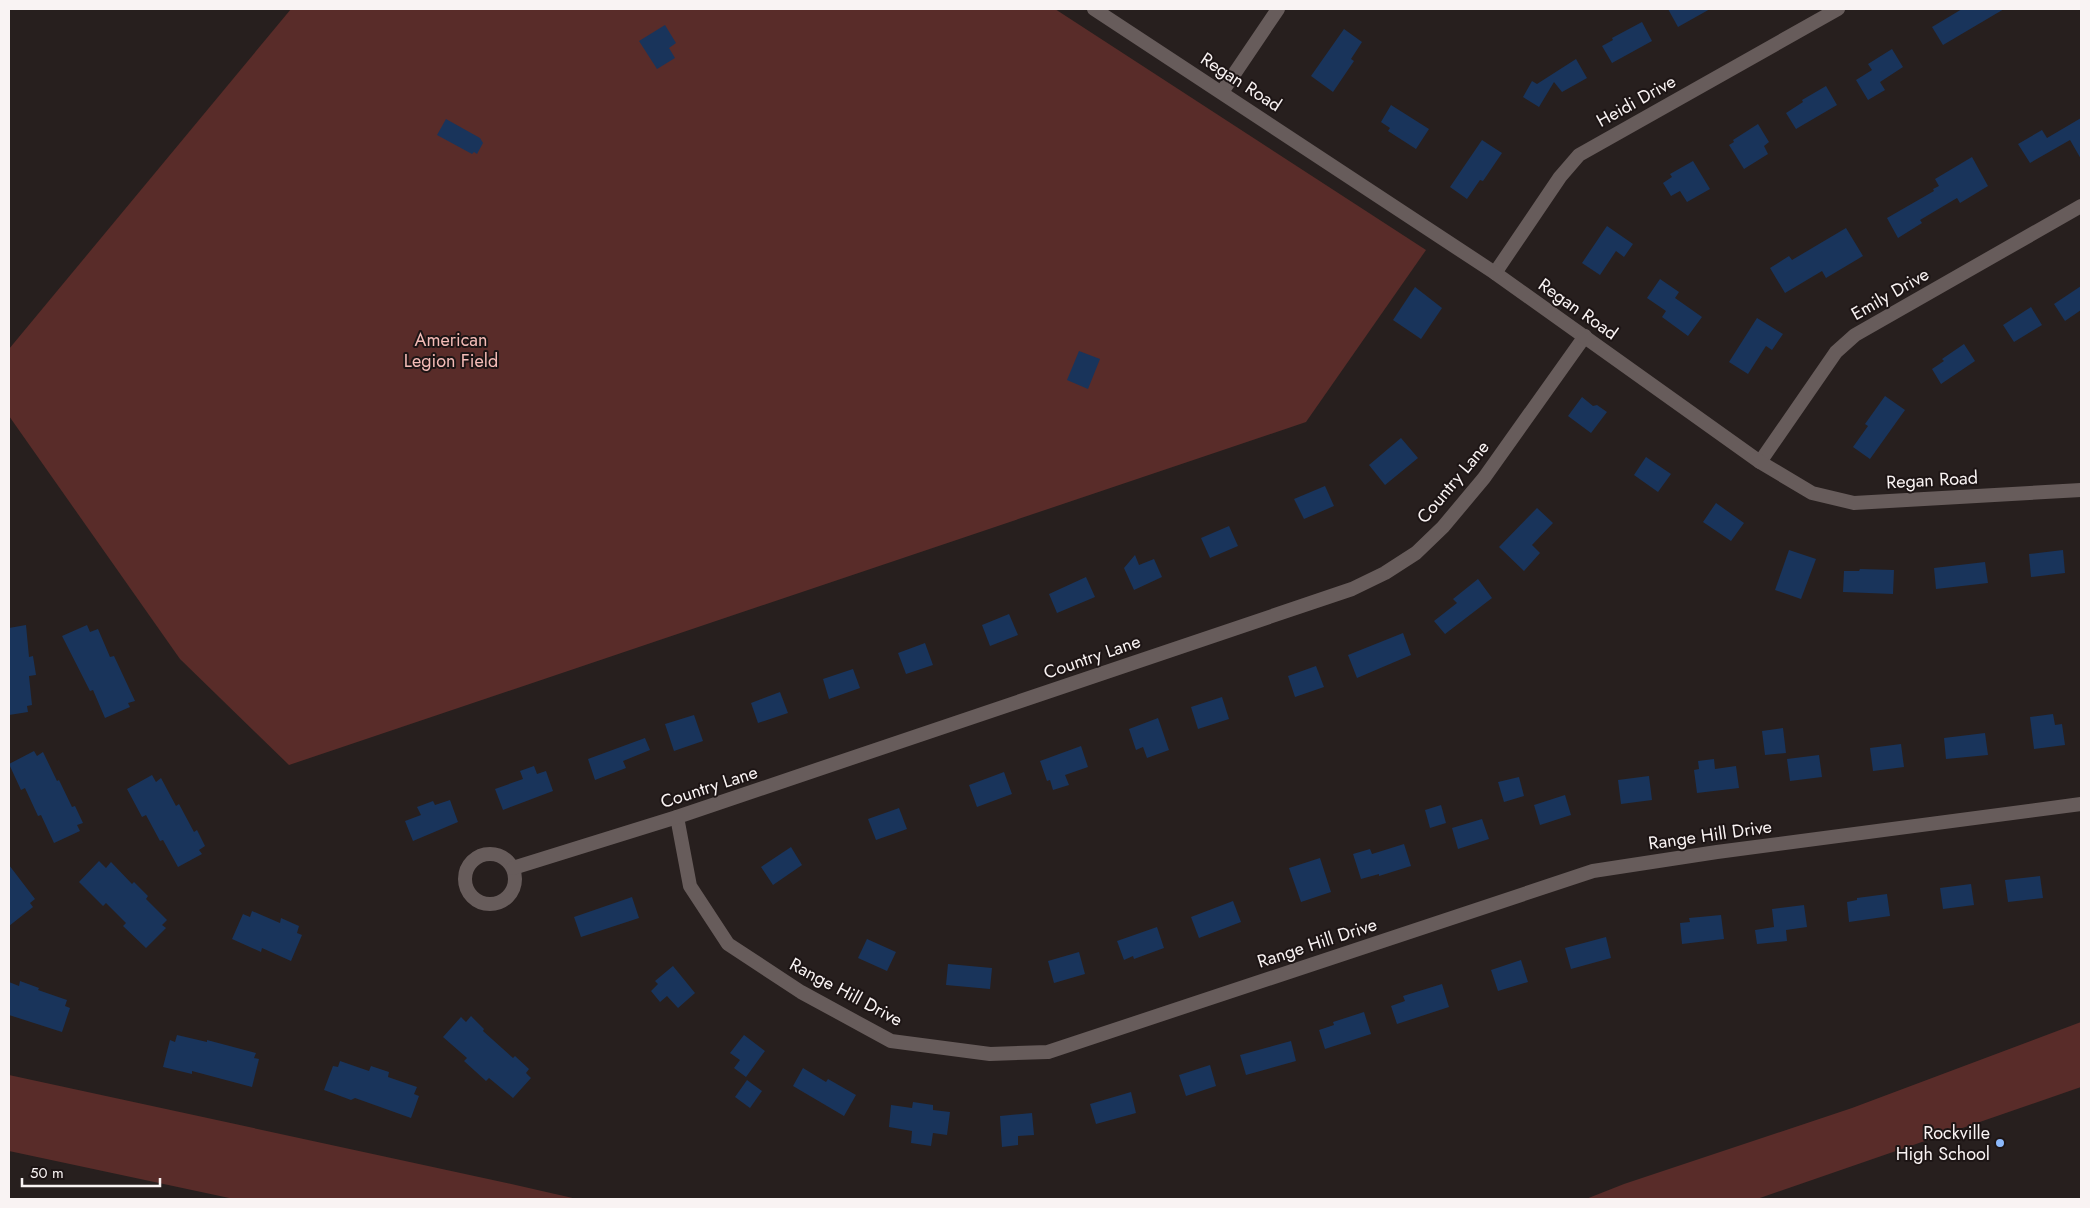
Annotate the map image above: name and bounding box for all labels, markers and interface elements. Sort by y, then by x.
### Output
street label: Regan Road [1195,46,1287,118]
street label: Heidi Drive [1592,68,1680,134]
street label: Emily Drive [1846,261,1934,327]
street label: Regan Road [1533,272,1623,346]
park label: American Legion Field [404,327,498,374]
street label: Country Lane [1411,435,1495,529]
street label: Regan Road [1885,465,1979,495]
street label: Country Lane [1040,628,1144,686]
street label: Country Lane [657,759,761,815]
street label: Range Hill Drive [1647,813,1773,857]
street label: Range Hill Drive [1254,911,1380,975]
street label: Range Hill Drive [785,951,907,1033]
place label: Rockville High School [1896,1120,1990,1167]
marker: Rockville High School [1994,1137,2006,1149]
scale bar [22,1156,160,1188]
text: 50 m [30,1162,64,1184]

